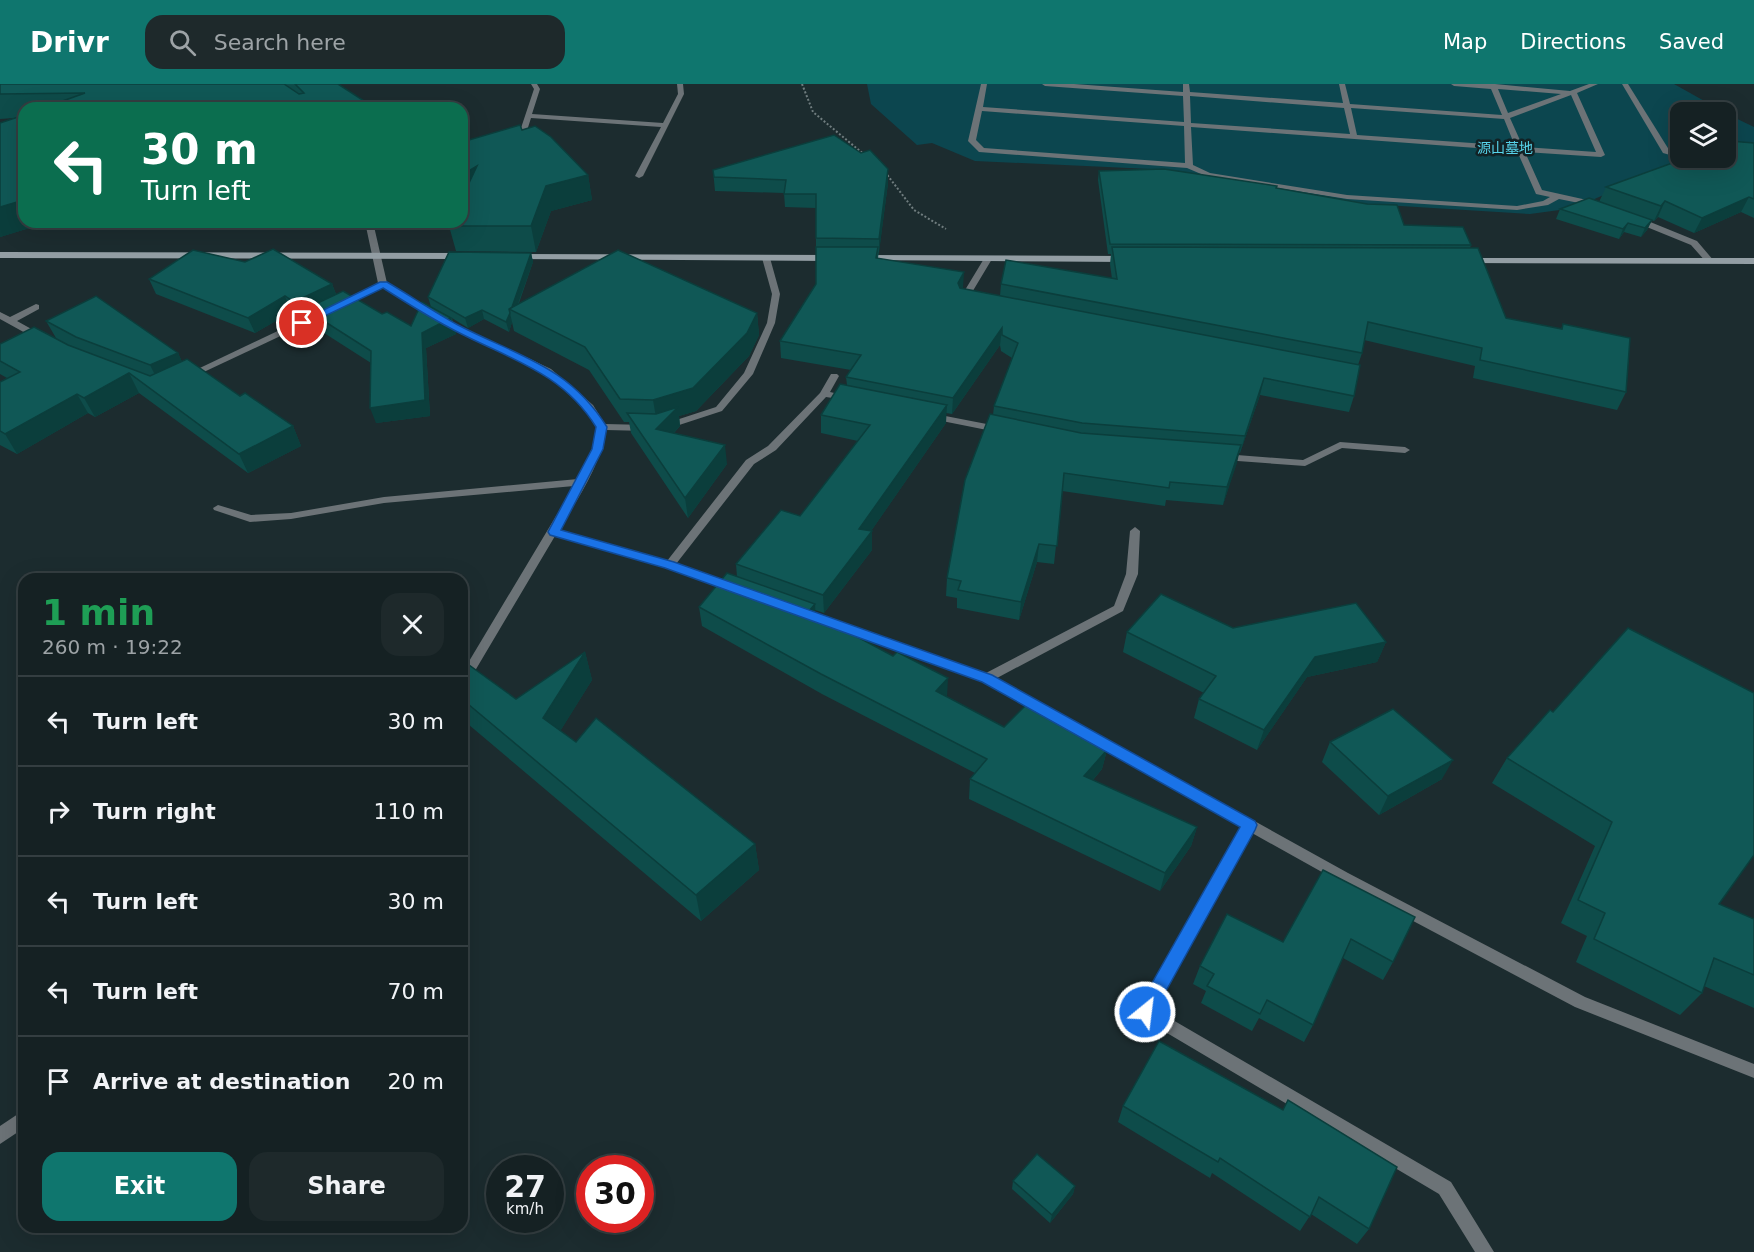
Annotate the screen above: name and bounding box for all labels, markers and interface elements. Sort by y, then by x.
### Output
search box [145,15,565,69]
text: Drivr [30,26,109,59]
icon: search [166,26,199,59]
text: Search here [214,30,346,55]
text: Map [1443,30,1487,54]
text: Directions [1520,30,1626,54]
text: Saved [1659,30,1724,54]
map controls [1670,102,1736,168]
button: layers [1670,102,1736,168]
text: 30 m [141,125,258,174]
icon: left [42,126,120,204]
park label: 源山墓地 [1477,140,1533,156]
text: Turn left [141,175,251,206]
pin [276,297,327,348]
icon: arrive [285,306,318,339]
text: 1 min [42,592,155,633]
button: close [381,593,444,656]
text: 260 m · 19:22 [42,635,183,659]
icon: left [42,705,75,738]
text: Turn left [93,709,198,734]
text: 30 m [388,709,444,734]
icon: right [42,795,75,828]
text: Turn right [93,799,216,824]
text: 110 m [374,799,444,824]
icon: left [42,885,75,918]
text: Turn left [93,889,198,914]
text: 30 m [388,889,444,914]
icon: left [42,975,75,1008]
text: Turn left [93,979,198,1004]
text: 70 m [388,979,444,1004]
position arrow [1113,980,1177,1044]
icon: arrive [42,1065,75,1098]
text: Arrive at destination [93,1069,350,1094]
text: 20 m [388,1069,444,1094]
button: Exit [42,1152,237,1221]
button: Share [249,1152,444,1221]
speed limit sign: 30 [576,1155,654,1233]
text: 27 [504,1169,546,1204]
text: km/h [506,1200,544,1218]

